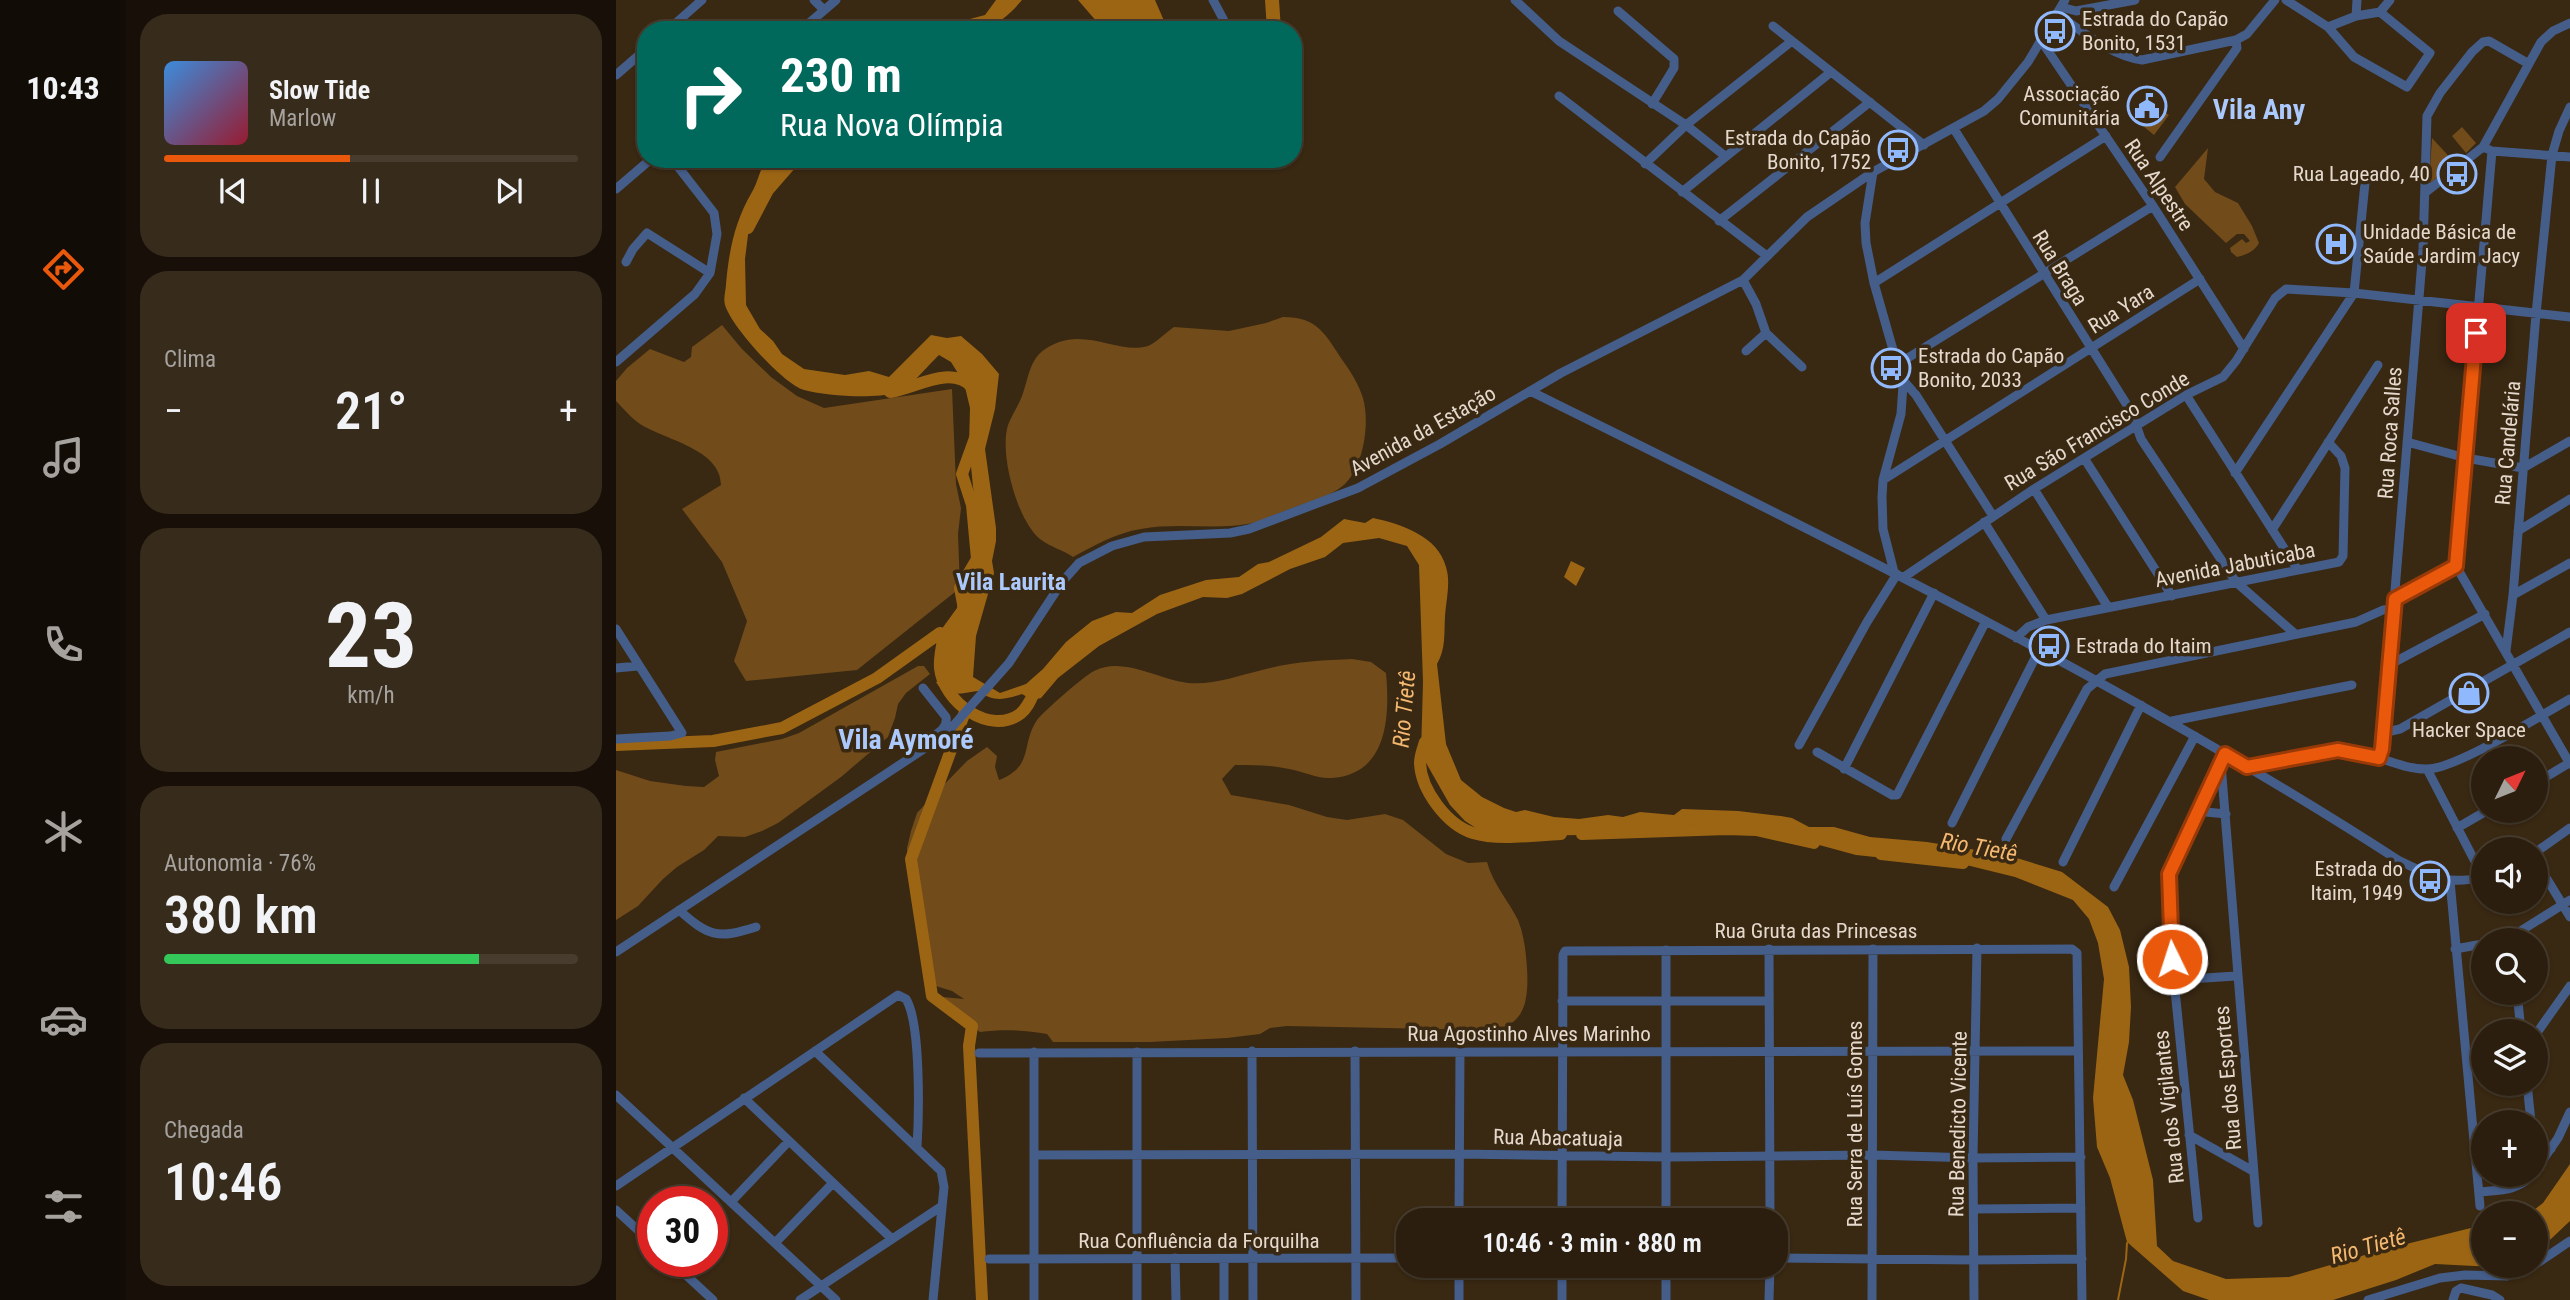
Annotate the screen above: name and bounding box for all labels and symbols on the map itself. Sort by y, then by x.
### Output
place label: Estrada do Capão Bonito, 1531 [2082,7,2228,55]
bus stop icon: Estrada do Capão Bonito, 1531 [2034,10,2076,52]
place label: Associação Comunitária [2019,82,2120,130]
public building icon: Associação Comunitária [2126,85,2168,127]
district label: Vila Any [2213,93,2306,126]
place label: Estrada do Capão Bonito, 1752 [1725,126,1871,174]
bus stop icon: Estrada do Capão Bonito, 1752 [1877,129,1919,171]
street label: Rua Alpestre [2120,135,2198,235]
bus stop icon: Rua Lageado, 40 [2436,153,2478,195]
place label: Rua Lageado, 40 [2293,162,2430,186]
place label: Unidade Básica de Saúde Jardim Jacy [2363,220,2520,268]
hospital icon: Unidade Básica de Saúde Jardim Jacy [2315,223,2357,265]
street label: Rua Braga [2028,226,2092,310]
street label: Rua Yara [2084,280,2158,338]
pin [2446,303,2506,363]
place label: Estrada do Capão Bonito, 2033 [1918,344,2064,392]
bus stop icon: Estrada do Capão Bonito, 2033 [1870,347,1912,389]
street label: Rua São Francisco Conde [2001,366,2194,496]
street label: Rua Roca Salles [2373,366,2407,500]
street label: Rua Candelária [2491,380,2525,506]
street label: Avenida da Estação [1346,381,1500,481]
street label: Avenida Jabuticaba [2153,538,2317,592]
district label: Vila Laurita [956,568,1066,596]
bus stop icon: Estrada do Itaim [2028,625,2070,667]
place label: Estrada do Itaim [2076,634,2212,658]
water label: Rio Tietê [1388,669,1421,749]
shop icon: Hacker Space [2448,672,2490,714]
place label: Hacker Space [2412,718,2526,742]
district label: Vila Aymoré [838,723,974,756]
north arrow [2471,746,2548,822]
water label: Rio Tietê [1939,827,2019,867]
place label: Estrada do Itaim, 1949 [2310,857,2403,905]
bus stop icon: Estrada do Itaim, 1949 [2409,860,2451,902]
street label: Rua Gruta das Princesas [1715,919,1917,943]
position arrow [2135,922,2209,996]
street label: Rua dos Esportes [2210,1005,2246,1151]
street label: Rua Serra de Luís Gomes [1843,1021,1867,1227]
street label: Rua Agostinho Alves Marinho [1407,1022,1651,1046]
street label: Rua dos Vigilantes [2149,1029,2189,1185]
street label: Rua Benedicto Vicente [1944,1031,1972,1217]
street label: Rua Abacatuaja [1493,1125,1623,1151]
speed limit sign: 30 [637,1186,728,1277]
water label: Rio Tietê [2327,1223,2409,1270]
street label: Rua Confluência da Forquilha [1078,1229,1320,1253]

